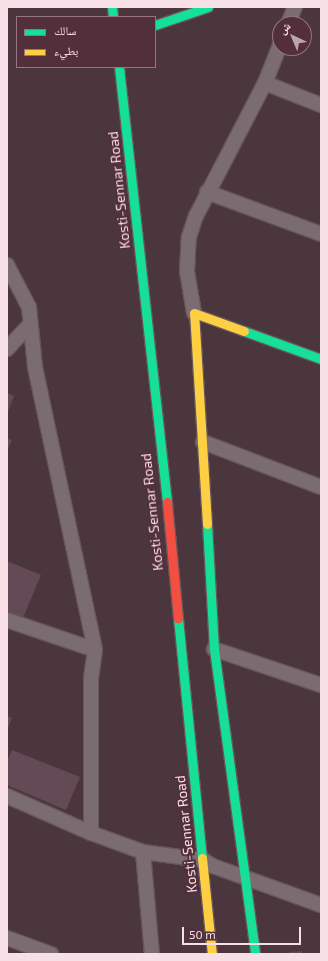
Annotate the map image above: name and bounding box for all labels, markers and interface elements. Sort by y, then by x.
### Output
legend [16,16,156,68]
north arrow [272,16,312,56]
text: ش [275,19,293,36]
text: سالك [54,23,76,37]
text: بطيء [54,43,78,57]
street label: Kosti-Sennar Road [104,130,134,250]
street label: Kosti-Sennar Road [137,452,167,572]
street label: Kosti-Sennar Road [171,774,201,894]
scale bar [184,919,303,945]
text: 50 m [189,927,216,941]

